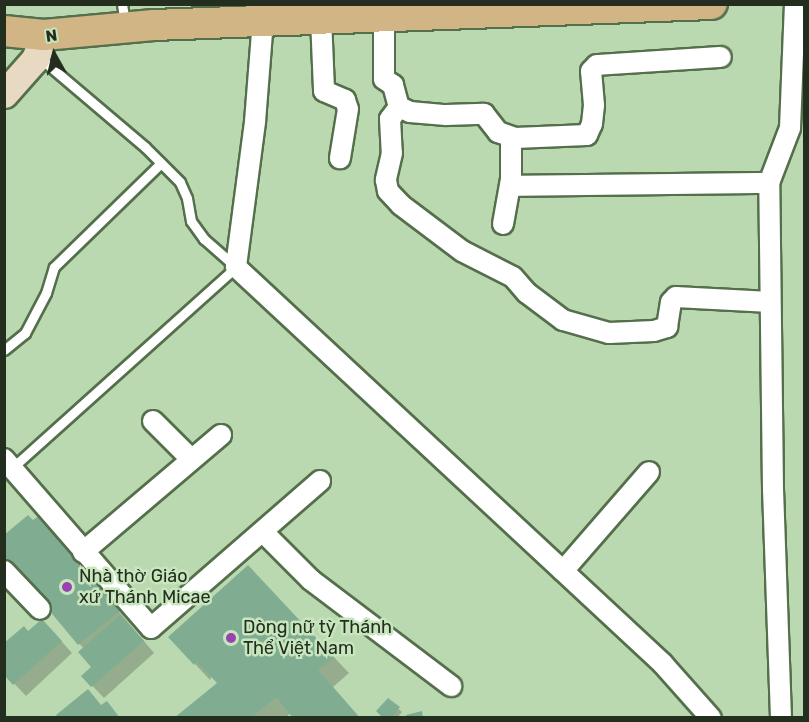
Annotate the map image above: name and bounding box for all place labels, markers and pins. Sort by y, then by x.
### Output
place label: Nhà thờ Giáo xứ Thánh Micae [79,566,211,608]
marker: Nhà thờ Giáo xứ Thánh Micae [60,580,74,594]
place label: Dòng nữ tỳ Thánh Thể Việt Nam [243,617,393,660]
marker: Dòng nữ tỳ Thánh Thể Việt Nam [224,631,238,645]

